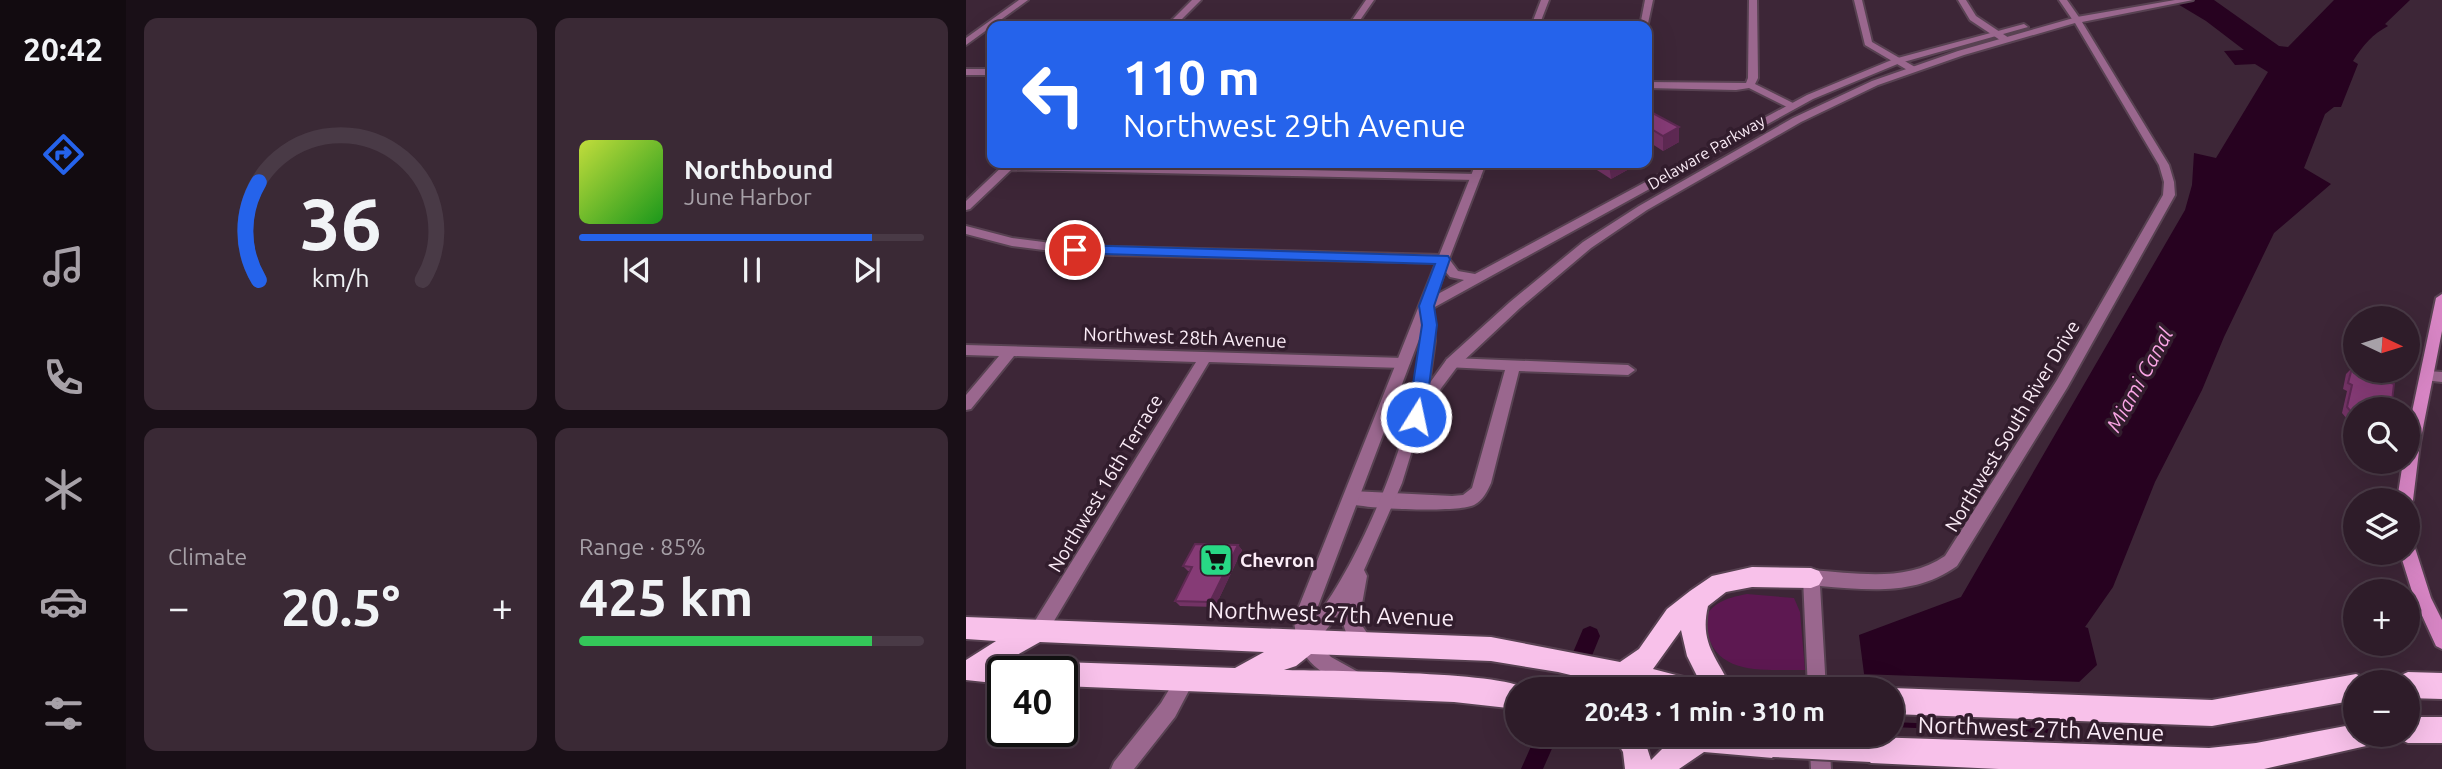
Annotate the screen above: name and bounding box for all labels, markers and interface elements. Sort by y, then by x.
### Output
text: 20:42 [23,31,103,67]
icon: left [1008,49,1099,140]
text: 110 m [1123,49,1260,104]
text: Northwest 29th Avenue [1123,107,1466,143]
street label: Delaware Parkway [1644,111,1768,193]
icon: directions [39,130,88,179]
text: Northbound [684,155,833,184]
text: 36 [299,183,382,265]
text: June Harbor [684,184,812,209]
pin [1045,220,1105,280]
icon: arrive [1056,231,1094,269]
icon: music [39,242,88,291]
icon: previous [618,251,656,289]
icon: pause [733,251,771,289]
icon: next [848,251,886,289]
text: km/h [312,264,369,292]
north arrow [2343,306,2420,383]
map controls [2343,306,2420,747]
street label: Northwest South River Drive [1940,316,2084,536]
street label: Northwest 28th Avenue [1083,322,1287,352]
water label: Miami Canal [2101,323,2178,436]
icon: phone [39,353,88,402]
position arrow [1379,380,1453,454]
street label: Northwest 16th Terrace [1043,390,1167,576]
button: search [2343,397,2420,474]
icon: climate [39,465,88,514]
button: layers [2343,488,2420,565]
text: Range · 85% [579,534,706,559]
supermarket icon: Chevron [1197,541,1235,579]
text: Climate [168,544,247,569]
place label: Chevron [1240,549,1315,571]
text: 425 km [579,568,753,626]
icon: car [39,577,88,626]
text: 20.5° [281,578,400,636]
button: + [2343,579,2420,656]
text: − [168,586,189,628]
text: + [492,586,513,628]
street label: Northwest 27th Avenue [1207,597,1455,630]
speed limit sign: 40 [987,656,1078,747]
button: − [2343,670,2420,747]
icon: filters [39,689,88,738]
text: 20:43 · 1 min · 310 m [1584,697,1825,726]
street label: Northwest 27th Avenue [1917,712,2165,745]

